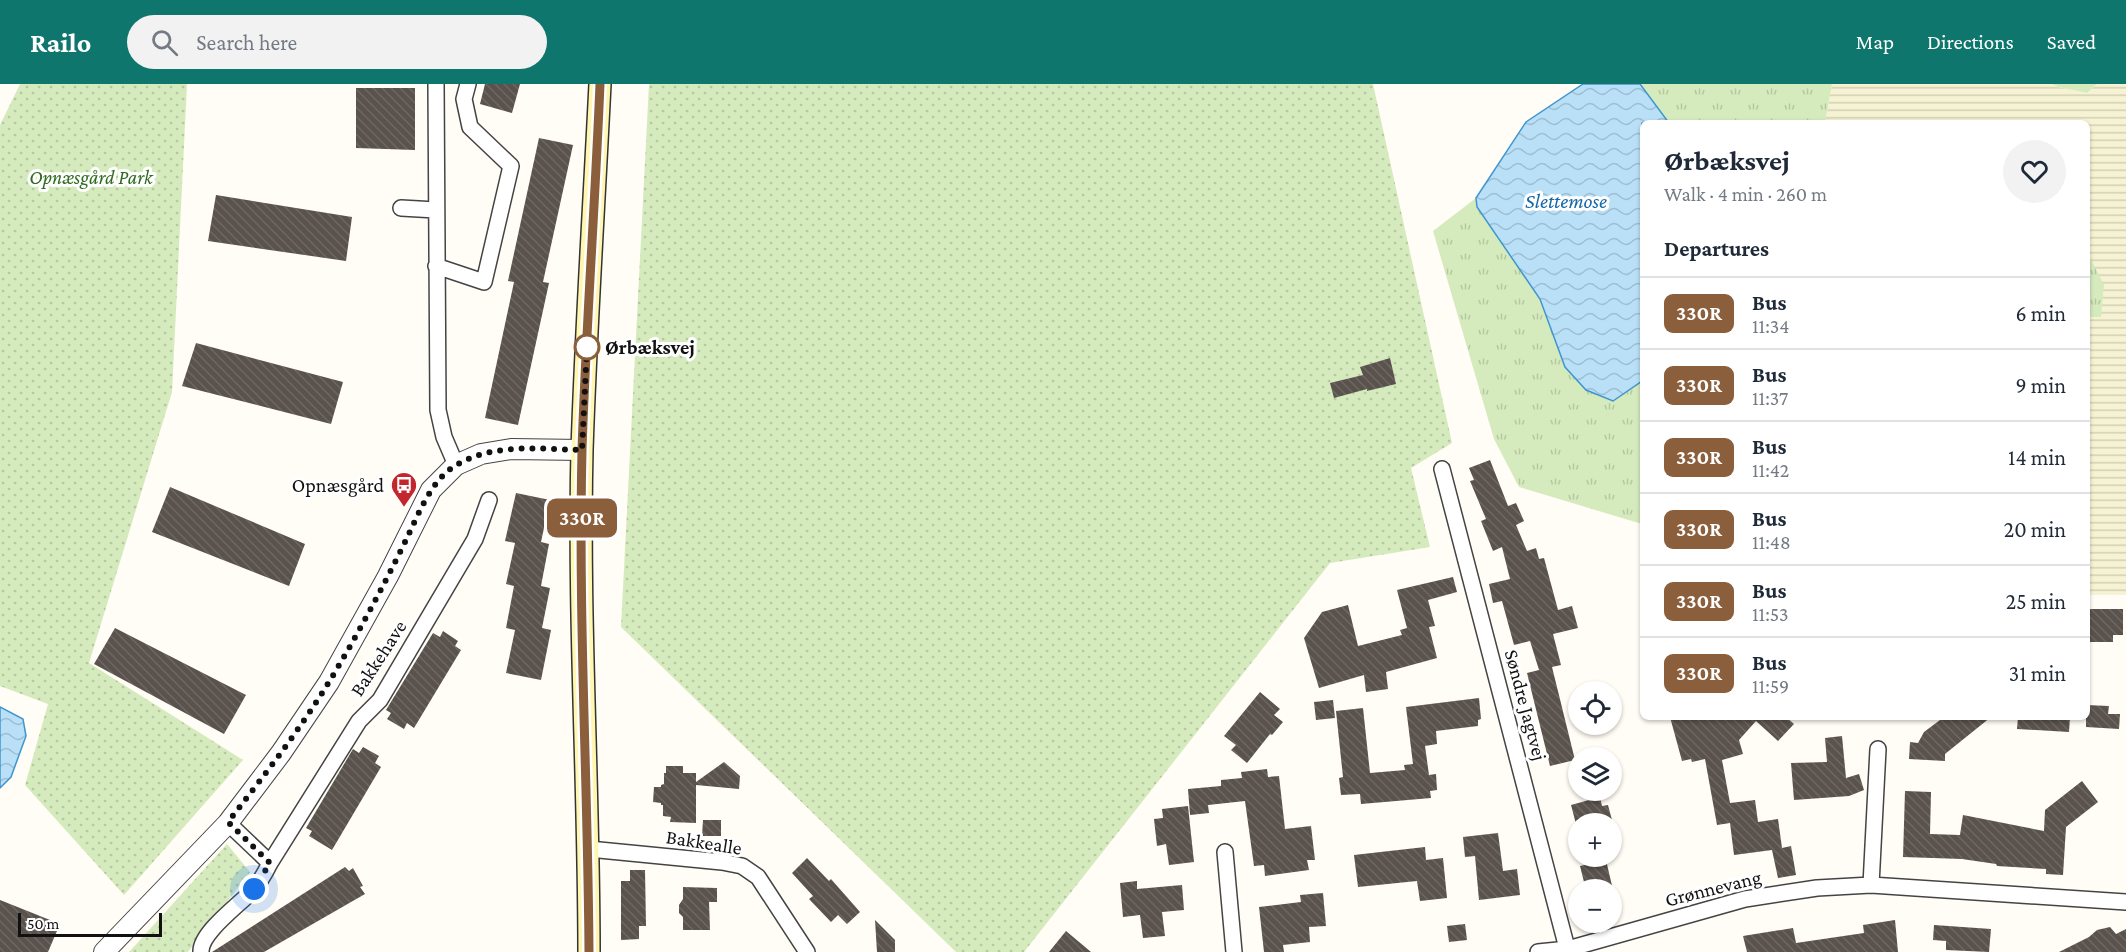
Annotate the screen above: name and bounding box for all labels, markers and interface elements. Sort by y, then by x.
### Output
search box [127,15,547,69]
icon: search [148,26,181,59]
text: Railo [30,27,91,58]
text: Search here [196,30,297,55]
text: Map [1856,30,1894,54]
text: Directions [1927,30,2014,54]
text: Saved [2047,30,2096,54]
button: heart [2003,140,2066,203]
text: Ørbæksvej [1664,145,1790,176]
park label: Opnæsgård Park [29,166,154,189]
text: Walk · 4 min · 260 m [1664,183,1827,205]
water label: Slettemose [1525,189,1607,213]
text: Departures [1664,236,1769,261]
text: Bus [1752,290,1786,315]
text: 330R [1676,301,1722,325]
text: 6 min [2015,301,2066,326]
text: 11:34 [1752,315,1790,337]
marker: Ørbæksvej [574,334,600,360]
place label: Ørbæksvej [605,336,695,359]
text: Bus [1752,362,1786,387]
text: 330R [1676,373,1722,397]
text: 9 min [2015,373,2066,398]
text: 11:37 [1752,387,1788,409]
text: Bus [1752,434,1786,459]
text: 330R [1676,445,1722,469]
text: 14 min [2008,445,2066,470]
text: 11:42 [1752,459,1789,481]
bus stop icon: Opnæsgård [389,470,419,508]
place label: Opnæsgård [292,474,384,497]
line badge: 330R [540,498,624,538]
text: 330R [559,506,605,530]
text: Bus [1752,506,1786,531]
text: 330R [1676,517,1722,541]
text: 20 min [2004,517,2066,542]
text: 11:48 [1752,531,1791,553]
text: Bus [1752,578,1786,603]
text: 330R [1676,589,1722,613]
text: 25 min [2006,589,2066,614]
text: 11:53 [1752,603,1788,625]
street label: Bakkehave [345,616,411,700]
street label: Søndre Jagtvej [1500,647,1551,763]
text: Bus [1752,650,1786,675]
text: 330R [1676,661,1722,685]
text: 31 min [2009,661,2066,686]
text: 11:59 [1752,675,1789,697]
map controls [1568,681,1622,933]
button: locate [1568,681,1622,735]
button: layers [1568,747,1622,801]
button: + [1568,813,1622,867]
street label: Bakkealle [664,825,744,859]
street label: Grønnevang [1663,865,1764,912]
your location [239,874,269,904]
button: − [1568,879,1622,933]
scale bar [18,910,162,938]
text: 50 m [27,915,59,932]

